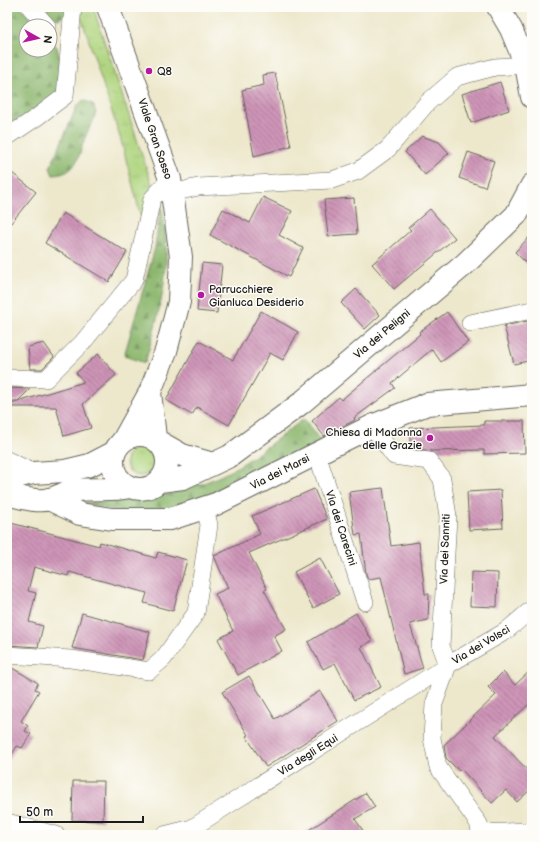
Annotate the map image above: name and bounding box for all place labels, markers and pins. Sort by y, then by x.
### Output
place label: Q8 [157,65,172,78]
marker: Q8 [144,66,154,76]
place label: Parrucchiere Gianluca Desiderio [209,283,304,309]
marker: Parrucchiere Gianluca Desiderio [196,290,206,300]
place label: Chiesa di Madonna delle Grazie [326,426,422,452]
marker: Chiesa di Madonna delle Grazie [425,433,435,443]

